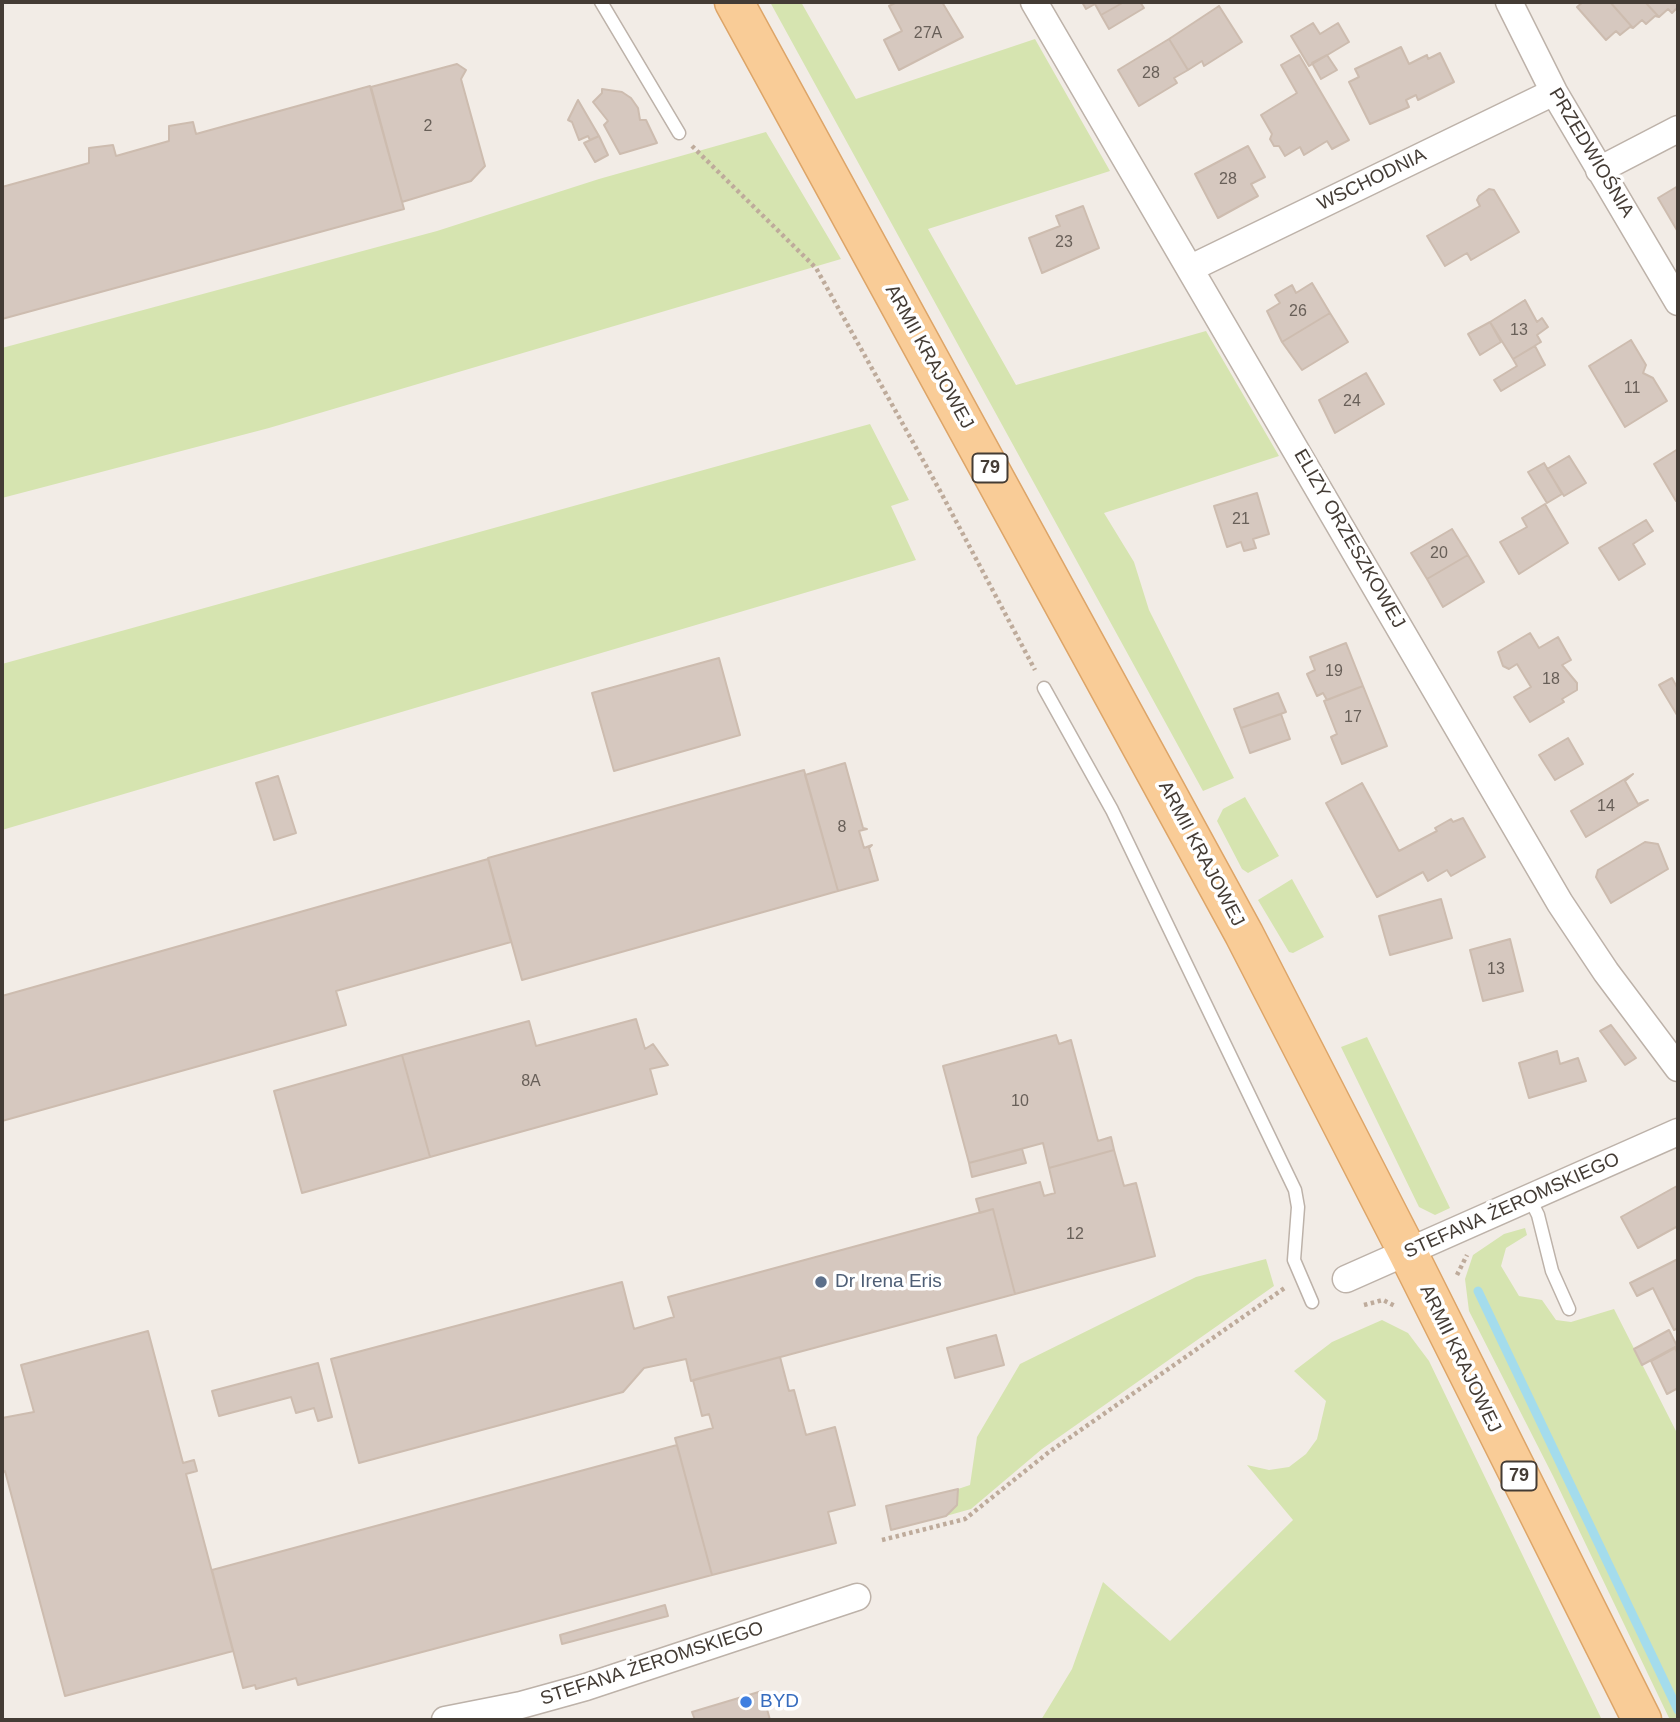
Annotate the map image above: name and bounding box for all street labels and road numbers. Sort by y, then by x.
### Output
street label: PRZEDWIOŚNIA [1543,84,1639,222]
street label: WSCHODNIA [1314,144,1430,216]
street label: ARMII KRAJOWEJ [880,281,978,433]
street label: ELIZY ORZESZKOWEJ [1288,446,1410,632]
road number: 79 [972,454,1007,482]
street label: ARMII KRAJOWEJ [1153,777,1249,931]
street label: STEFANA ŻEROMSKIEGO [1401,1148,1623,1264]
street label: ARMII KRAJOWEJ [1414,1281,1506,1437]
road number: 79 [1502,1462,1536,1490]
street label: STEFANA ŻEROMSKIEGO [538,1617,766,1711]

